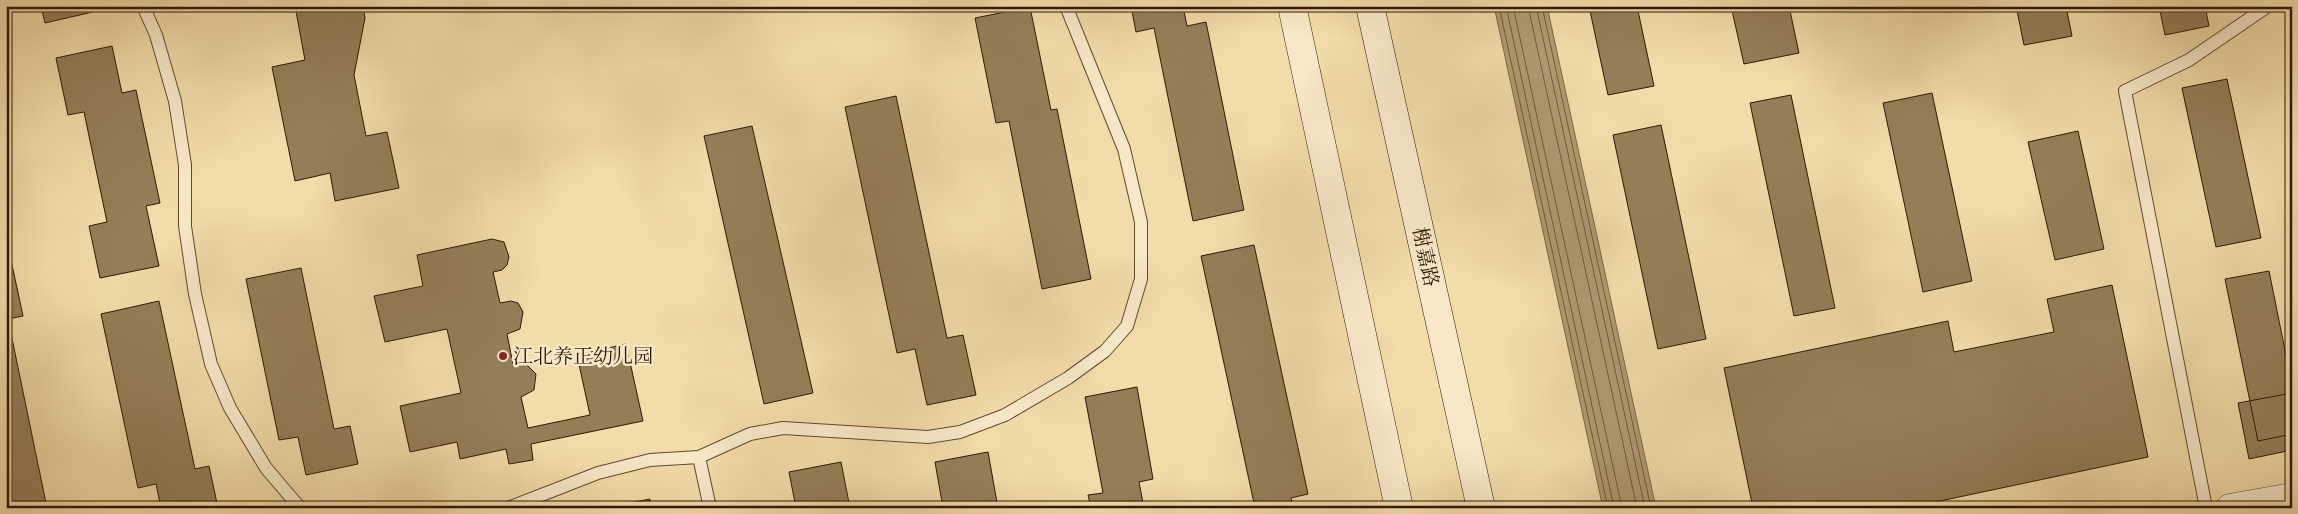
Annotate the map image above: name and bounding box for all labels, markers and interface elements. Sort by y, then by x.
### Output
street label: 榭嘉路 [1408,226,1442,289]
place label: 江北养正幼儿园 [513,346,653,368]
marker: 江北养正幼儿园 [497,350,509,362]

